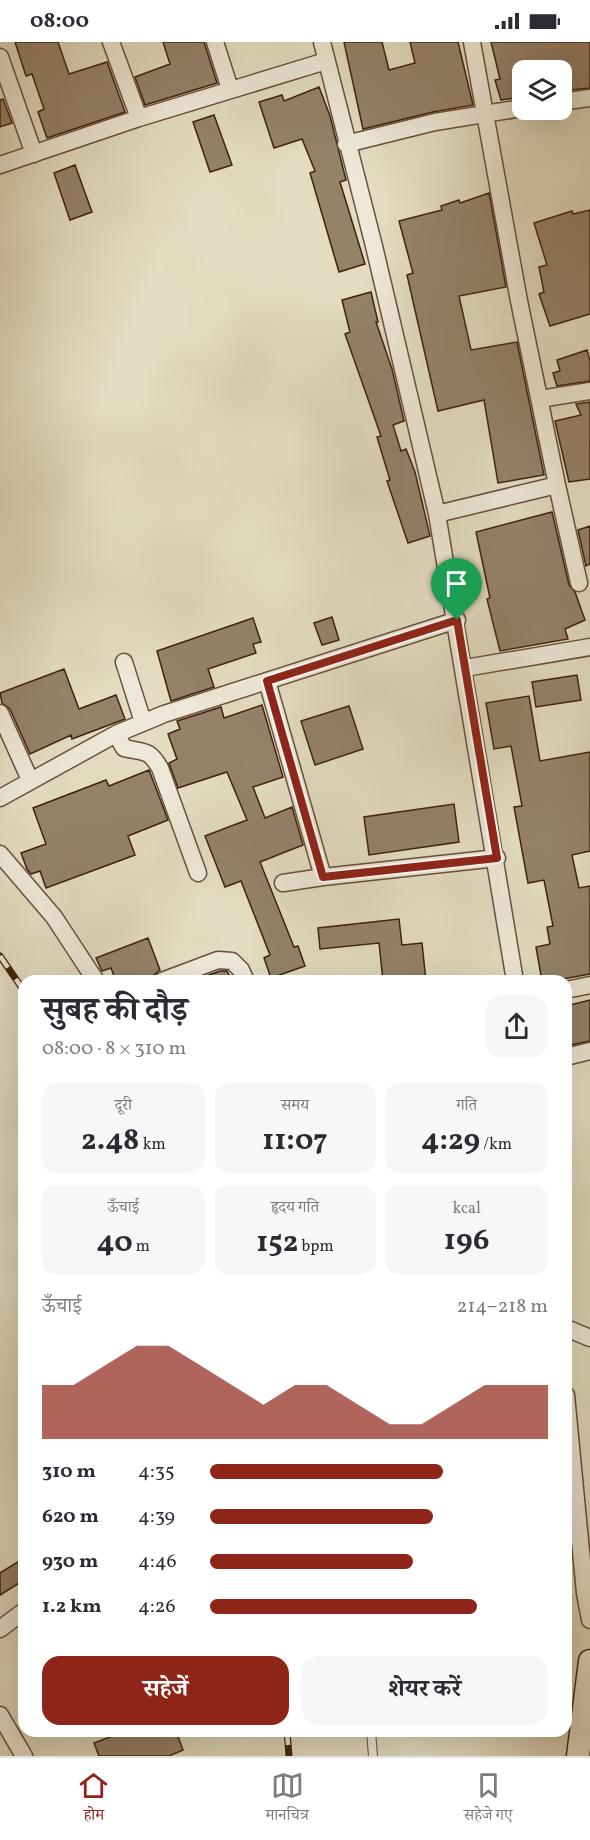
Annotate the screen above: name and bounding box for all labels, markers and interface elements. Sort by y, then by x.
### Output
text: 08:00 [30,6,89,37]
map controls [512,60,572,120]
button: layers [512,60,572,120]
pin [431,558,482,620]
icon: arrive [440,567,473,600]
text: सुबह की दौड़ [42,989,188,1035]
button: share [485,995,548,1058]
text: 08:00 · 8 × 310 m [42,1035,186,1063]
text: दूरी [115,1095,132,1117]
text: समय [281,1095,309,1117]
text: गति [456,1095,477,1117]
text: 2.48 [81,1120,139,1162]
text: 11:07 [262,1120,328,1162]
text: 4:29 [421,1120,480,1162]
text: km [139,1134,166,1156]
text: /km [480,1134,512,1156]
text: ऊँचाई [108,1197,139,1219]
text: हृदय गति [271,1197,319,1219]
text: kcal [452,1198,481,1220]
text: 196 [444,1220,490,1262]
text: 40 [97,1222,133,1264]
text: 152 [256,1222,298,1264]
text: m [133,1236,150,1258]
text: bpm [298,1236,334,1258]
text: ऊँचाई [42,1293,81,1321]
text: 214–218 m [457,1293,548,1321]
text: 310 m [42,1458,96,1486]
text: 4:35 [138,1458,175,1486]
text: 620 m [42,1503,99,1531]
text: 4:39 [138,1503,175,1531]
text: 930 m [42,1548,98,1576]
text: 4:46 [138,1548,177,1576]
text: 1.2 km [42,1593,102,1621]
text: 4:26 [138,1593,176,1621]
button: सहेजें [42,1656,289,1725]
button: शेयर करें [301,1656,548,1725]
tab: होम [77,1769,110,1830]
tab: मानचित्र [265,1769,309,1830]
tab: सहेजे गए [464,1769,512,1830]

